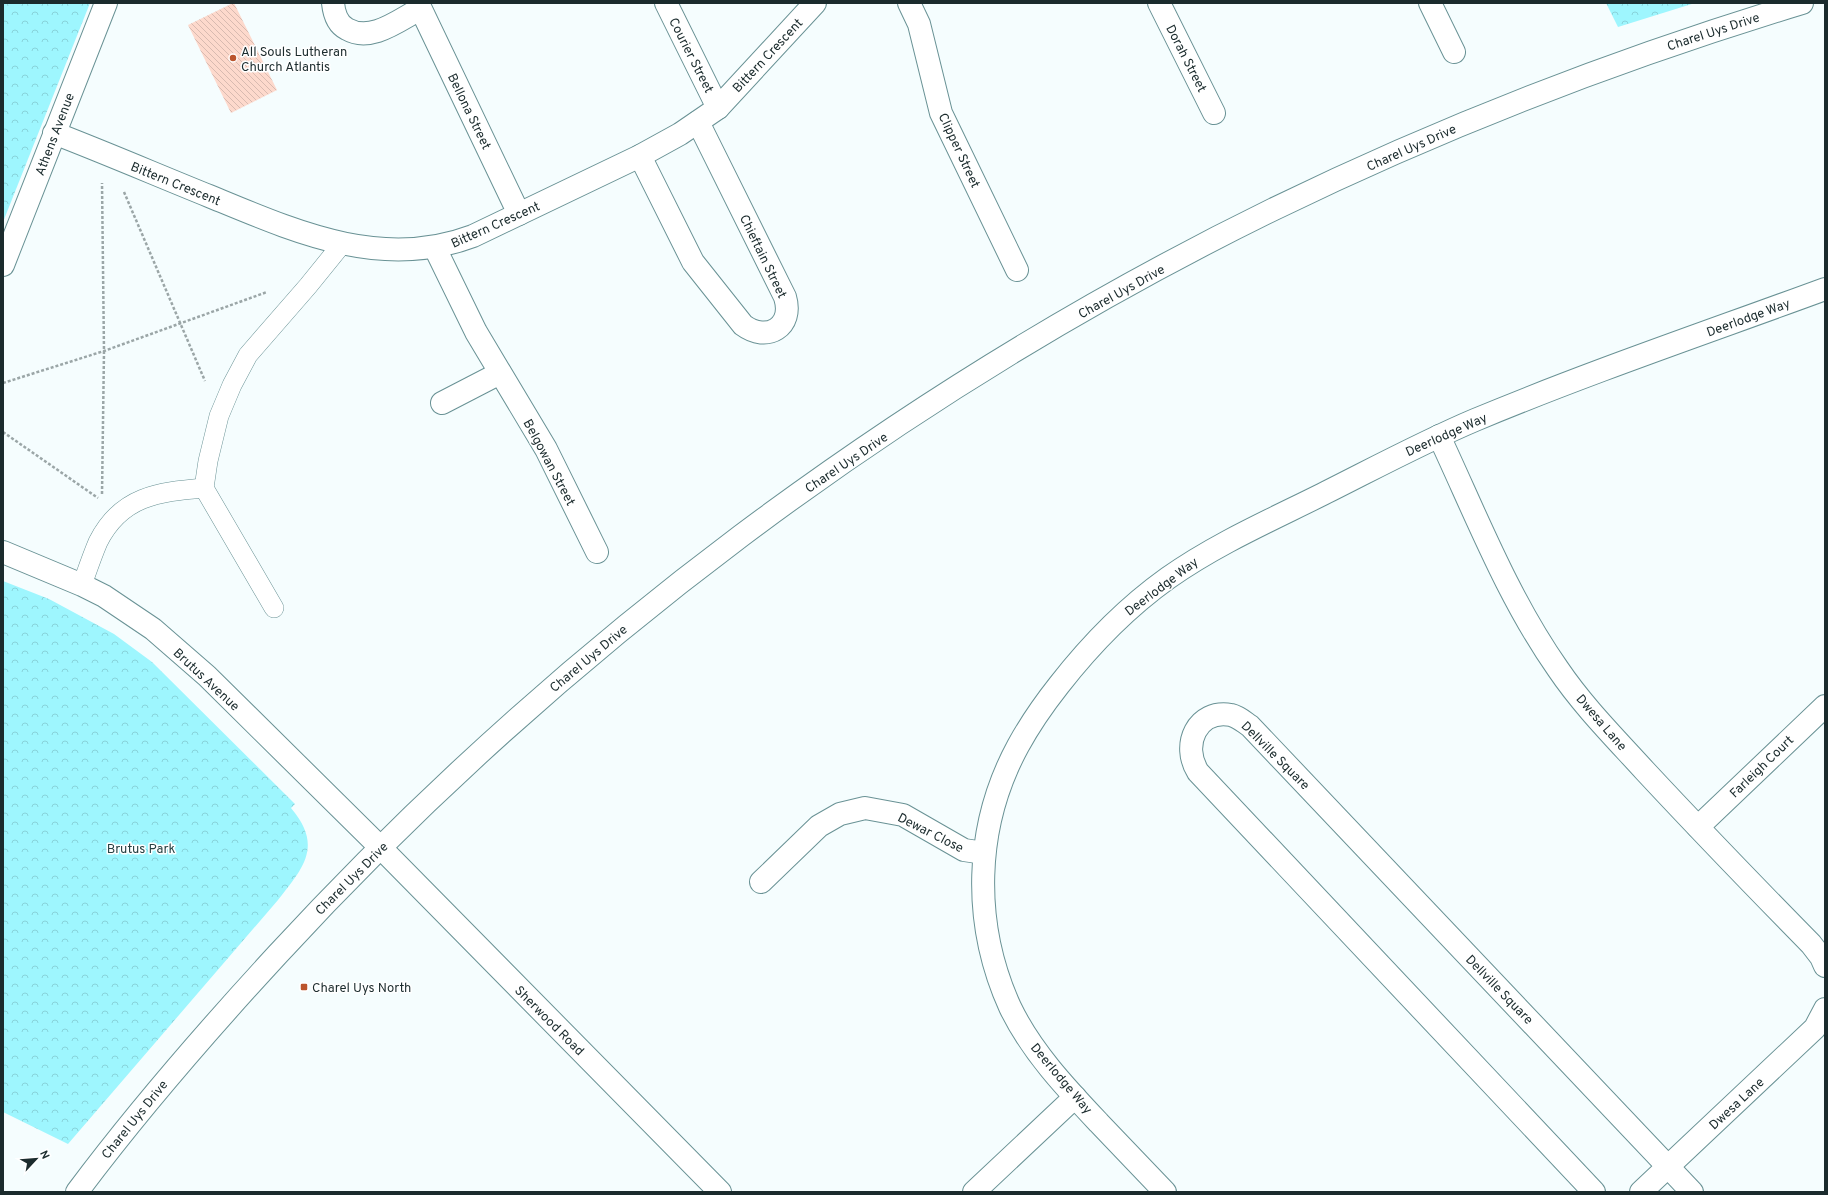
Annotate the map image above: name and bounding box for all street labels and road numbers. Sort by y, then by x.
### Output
street label: Charel Uys Drive [1665,10,1762,55]
street label: Courier Street [664,16,716,96]
street label: Bittern Crescent [730,16,807,97]
street label: Dorah Street [1161,22,1209,95]
street label: Bellona Street [443,71,494,153]
street label: Athens Avenue [33,91,79,178]
street label: Clipper Street [934,111,983,191]
street label: Charel Uys Drive [1364,122,1459,176]
street label: Bittern Crescent [128,160,223,210]
street label: Bittern Crescent [449,199,543,253]
street label: Chieftain Street [735,212,789,301]
street label: Charel Uys Drive [1076,262,1168,323]
street label: Deerlodge Way [1705,296,1793,341]
street label: Deerlodge Way [1404,411,1490,461]
street label: Belgowan Street [519,417,578,509]
street label: Charel Uys Drive [803,430,892,497]
street label: Deerlodge Way [1122,555,1202,620]
street label: Charel Uys Drive [547,622,631,697]
street label: Brutus Avenue [169,646,242,715]
street label: Dwesa Lane [1572,692,1629,755]
street label: Dellville Square [1237,719,1312,794]
street label: Farleigh Court [1727,733,1798,802]
street label: Dewar Close [894,810,966,857]
street label: Charel Uys Drive [313,840,392,919]
street label: Dellville Square [1461,952,1536,1028]
street label: Sherwood Road [510,983,587,1060]
street label: Deerlodge Way [1026,1041,1095,1118]
street label: Dwesa Lane [1707,1075,1768,1134]
street label: Charel Uys Drive [99,1078,172,1163]

